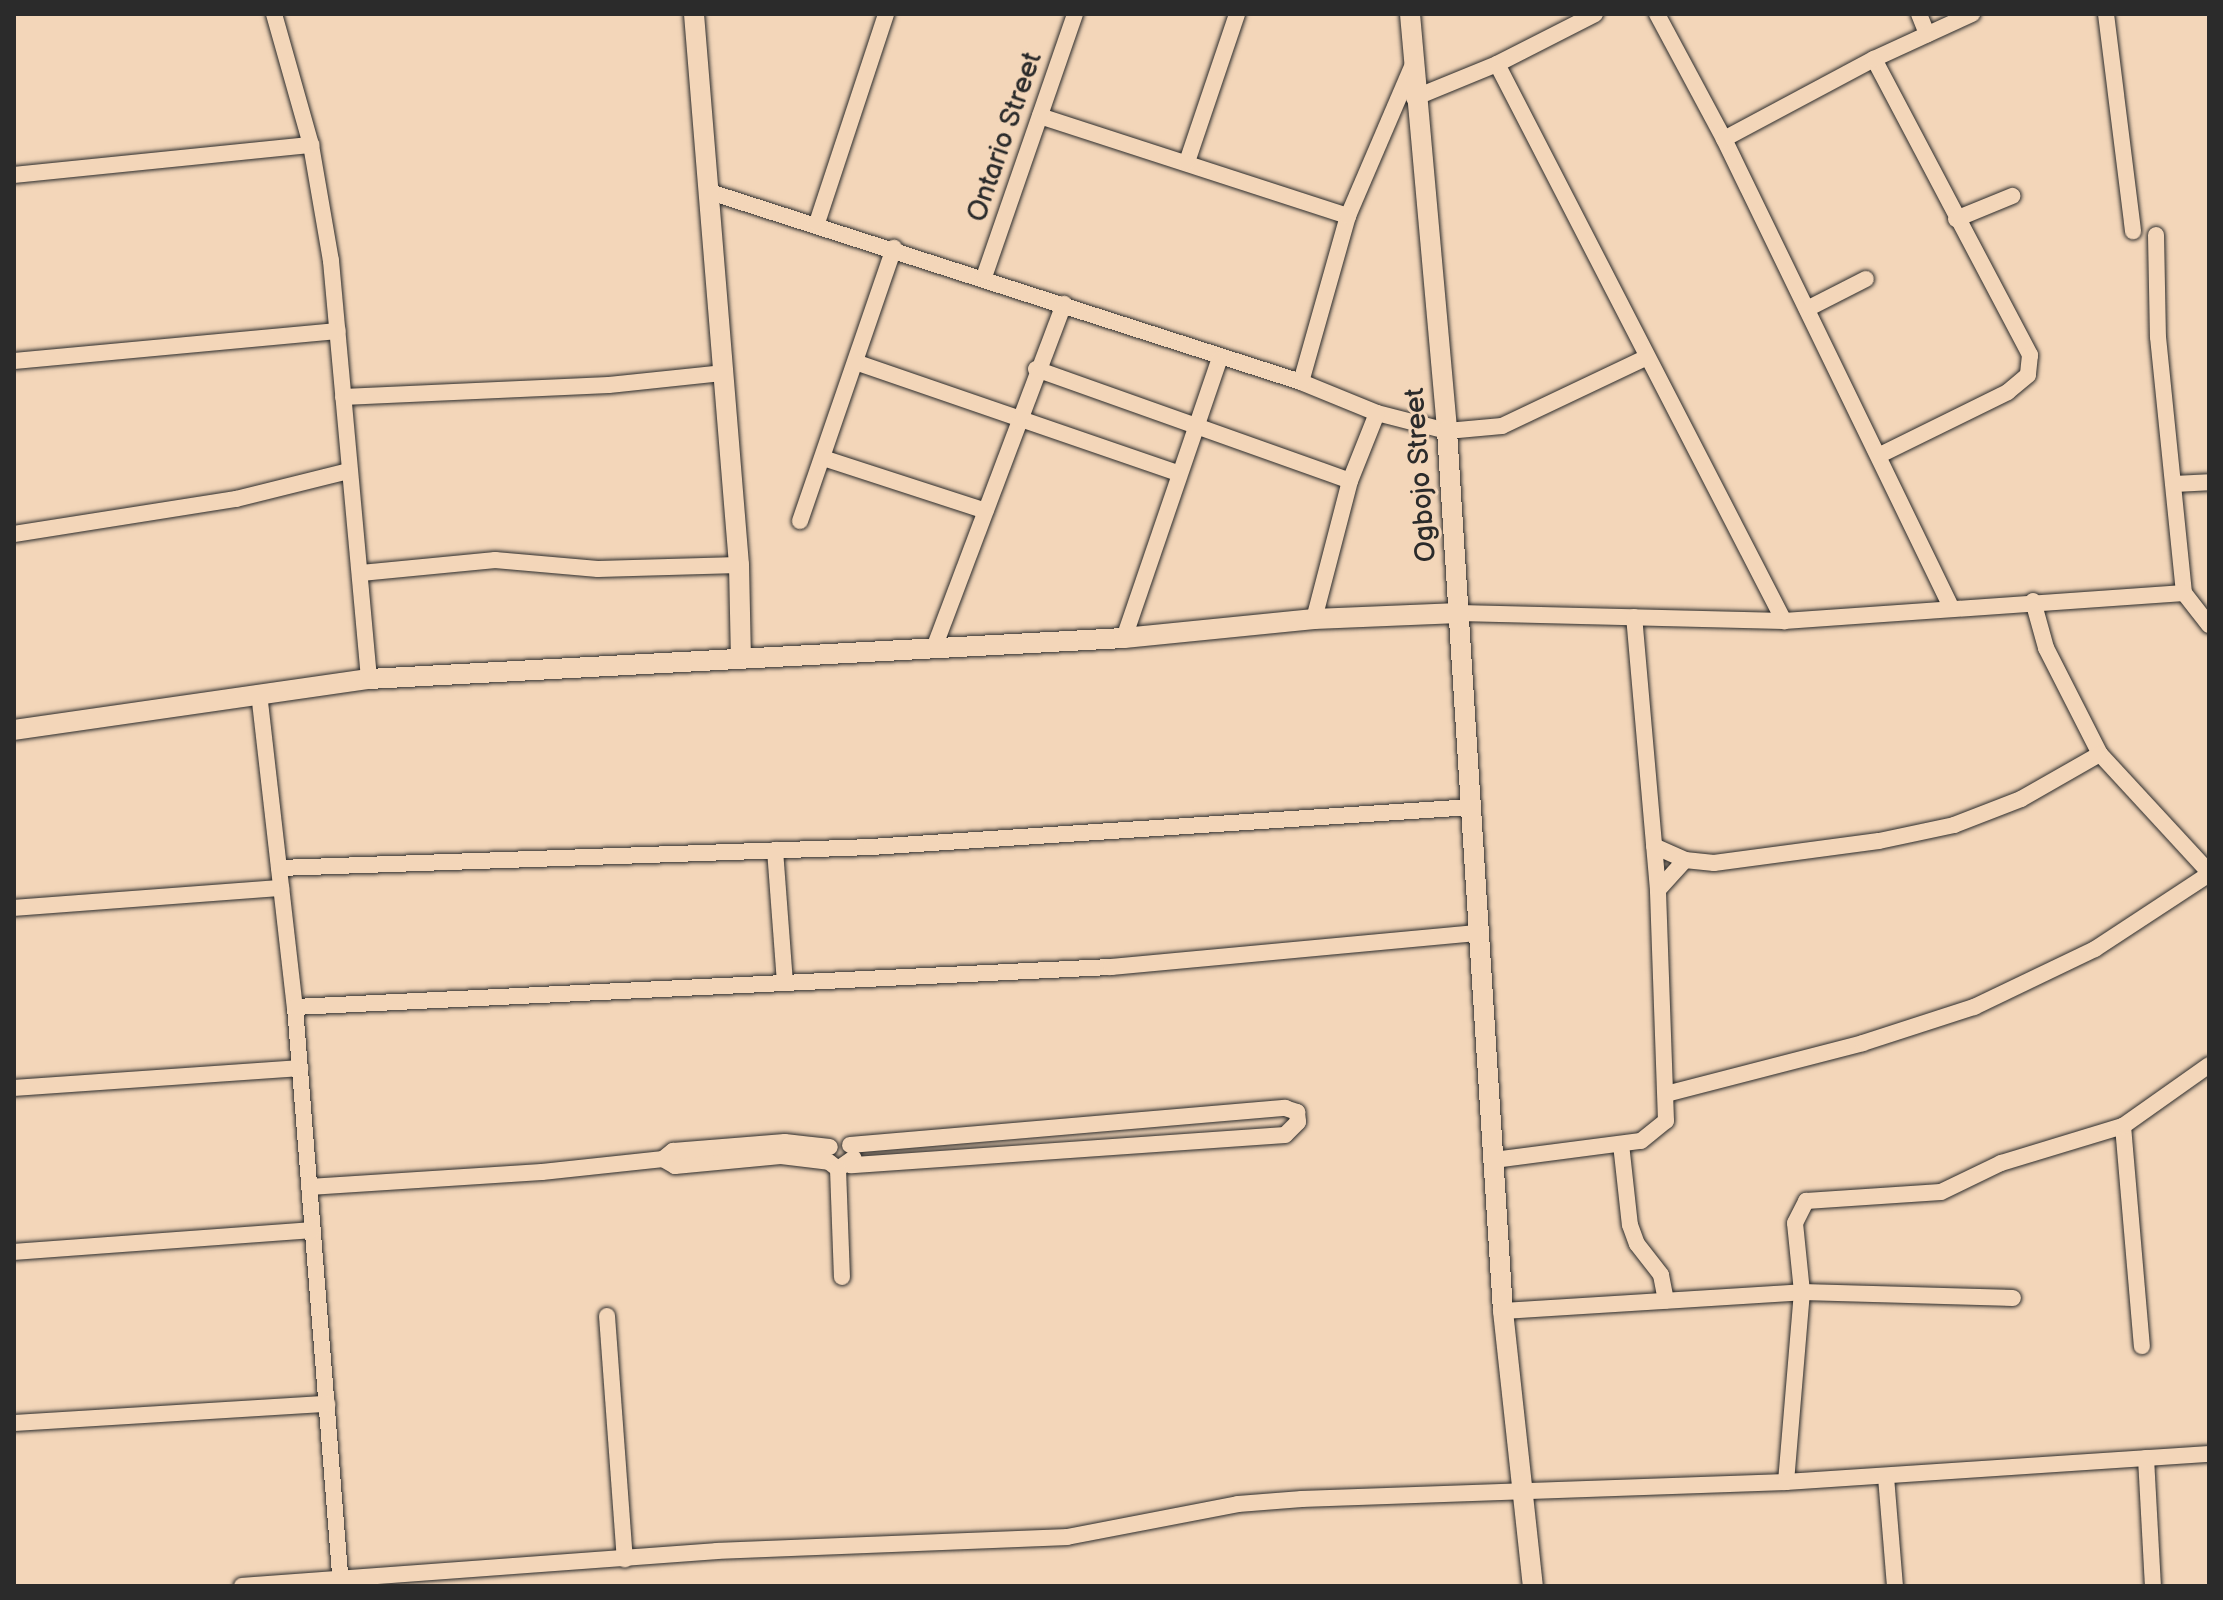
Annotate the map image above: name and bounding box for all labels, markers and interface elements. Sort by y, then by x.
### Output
street label: Ontario Street [960,48,1050,226]
street label: Ogbojo Street [1398,386,1444,564]

